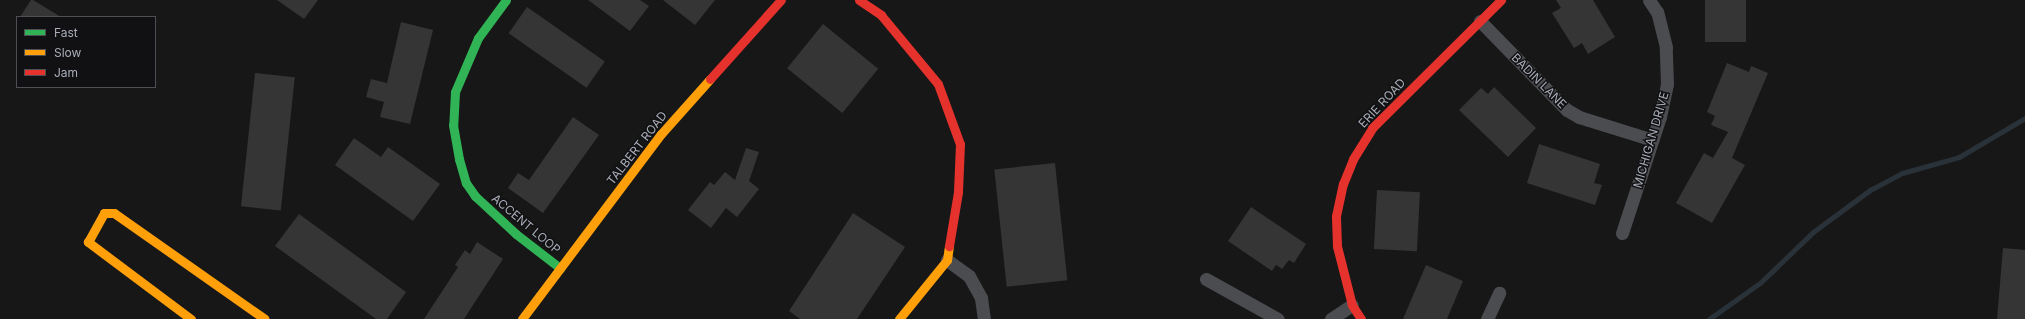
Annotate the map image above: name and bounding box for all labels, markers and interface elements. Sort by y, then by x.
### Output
legend [16,16,156,88]
text: Fast [54,25,78,40]
text: Slow [54,45,81,60]
street label: BADIN LANE [1509,51,1569,111]
text: Jam [54,65,78,80]
street label: ERIE ROAD [1356,75,1408,131]
street label: MICHIGAN DRIVE [1630,90,1672,190]
street label: TALBERT ROAD [604,108,670,188]
street label: ACCENT LOOP [489,191,563,257]

